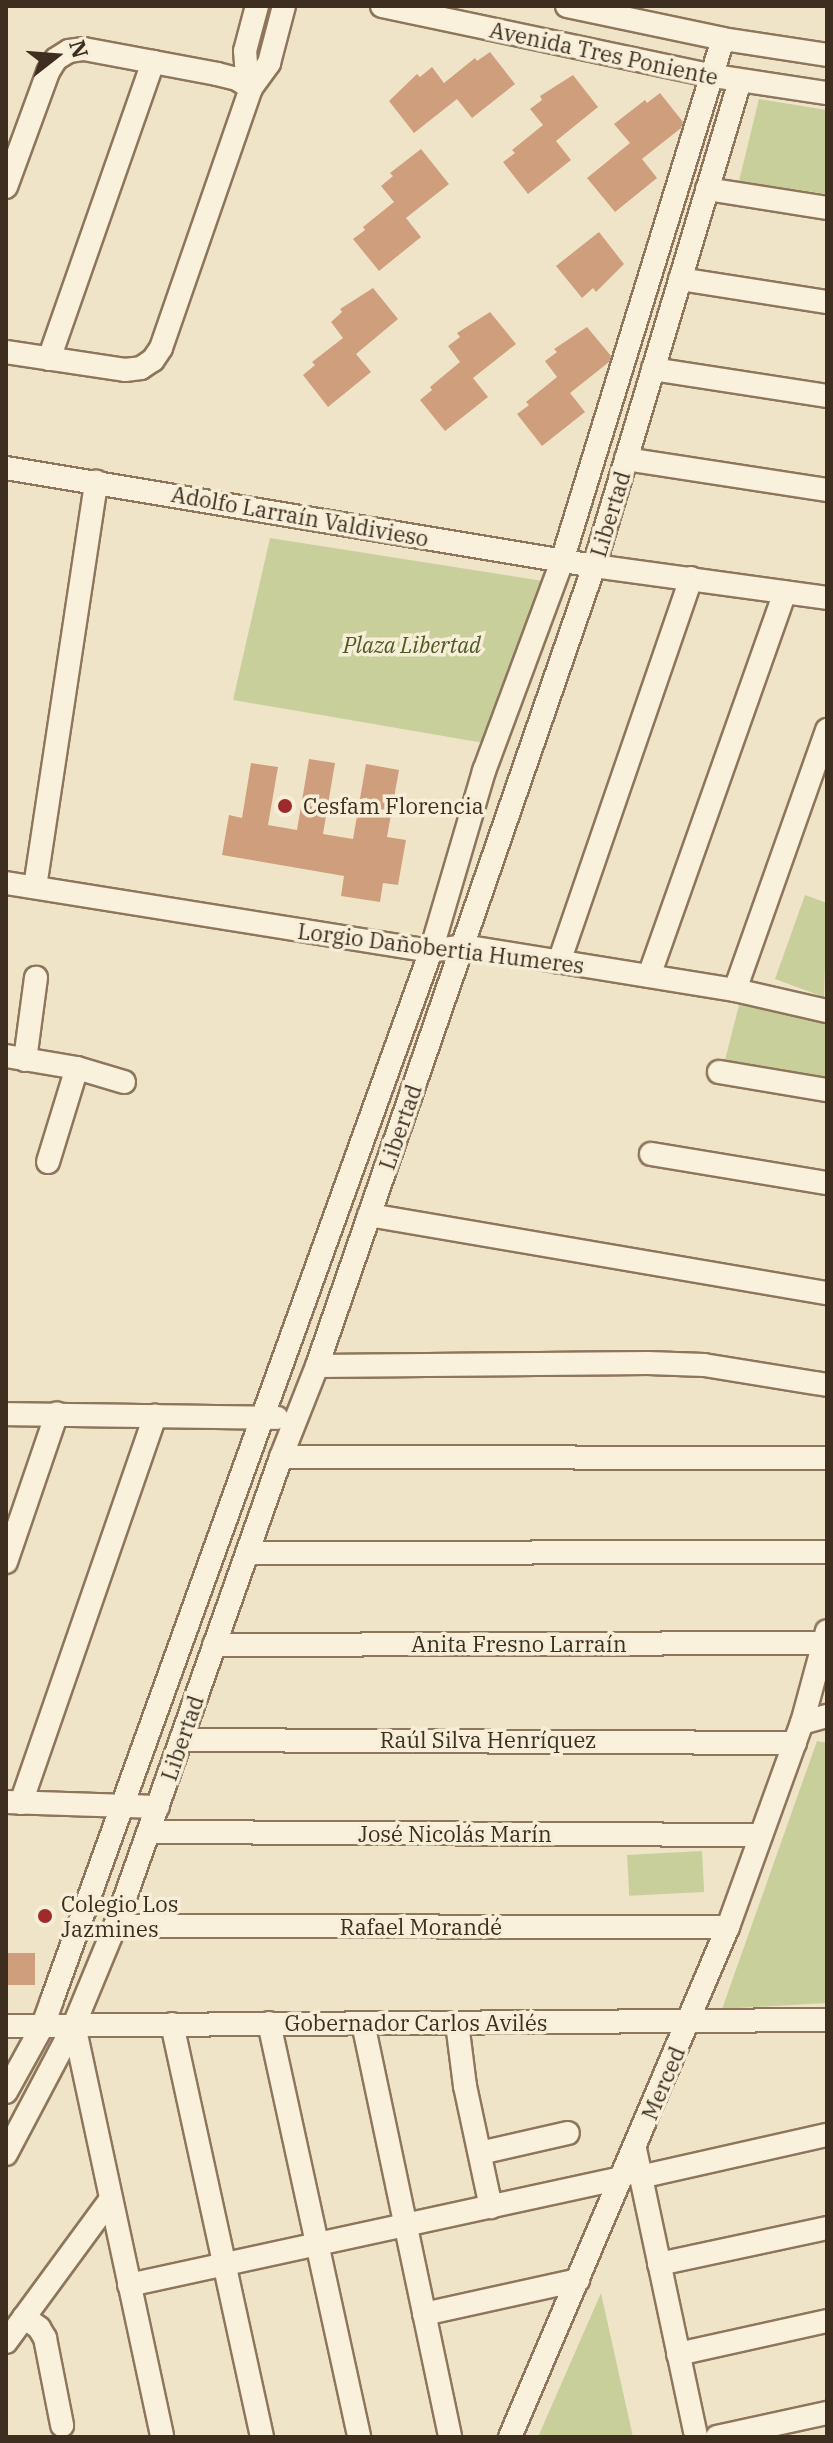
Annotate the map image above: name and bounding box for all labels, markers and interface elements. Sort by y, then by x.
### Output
north arrow [16,16,96,96]
street label: Avenida Tres Poniente [487,16,721,90]
text: N [63,36,96,61]
street label: Libertad [584,468,636,560]
street label: Adolfo Larraín Valdivieso [169,480,431,552]
park label: Plaza Libertad [343,632,481,658]
place label: Cesfam Florencia [303,793,484,819]
marker: Cesfam Florencia [274,795,296,817]
street label: Lorgio Dañobertia Humeres [296,917,586,979]
street label: Libertad [373,1081,427,1173]
street label: Anita Fresno Larraín [411,1631,627,1657]
street label: Libertad [155,1692,209,1784]
street label: Raúl Silva Henríquez [380,1727,596,1753]
street label: José Nicolás Marín [358,1821,552,1847]
place label: Colegio Los Jazmines [61,1890,178,1942]
marker: Colegio Los Jazmines [36,1907,54,1925]
street label: Rafael Morandé [340,1914,502,1940]
street label: Gobernador Carlos Avilés [285,2010,547,2036]
street label: Merced [636,2042,690,2124]

